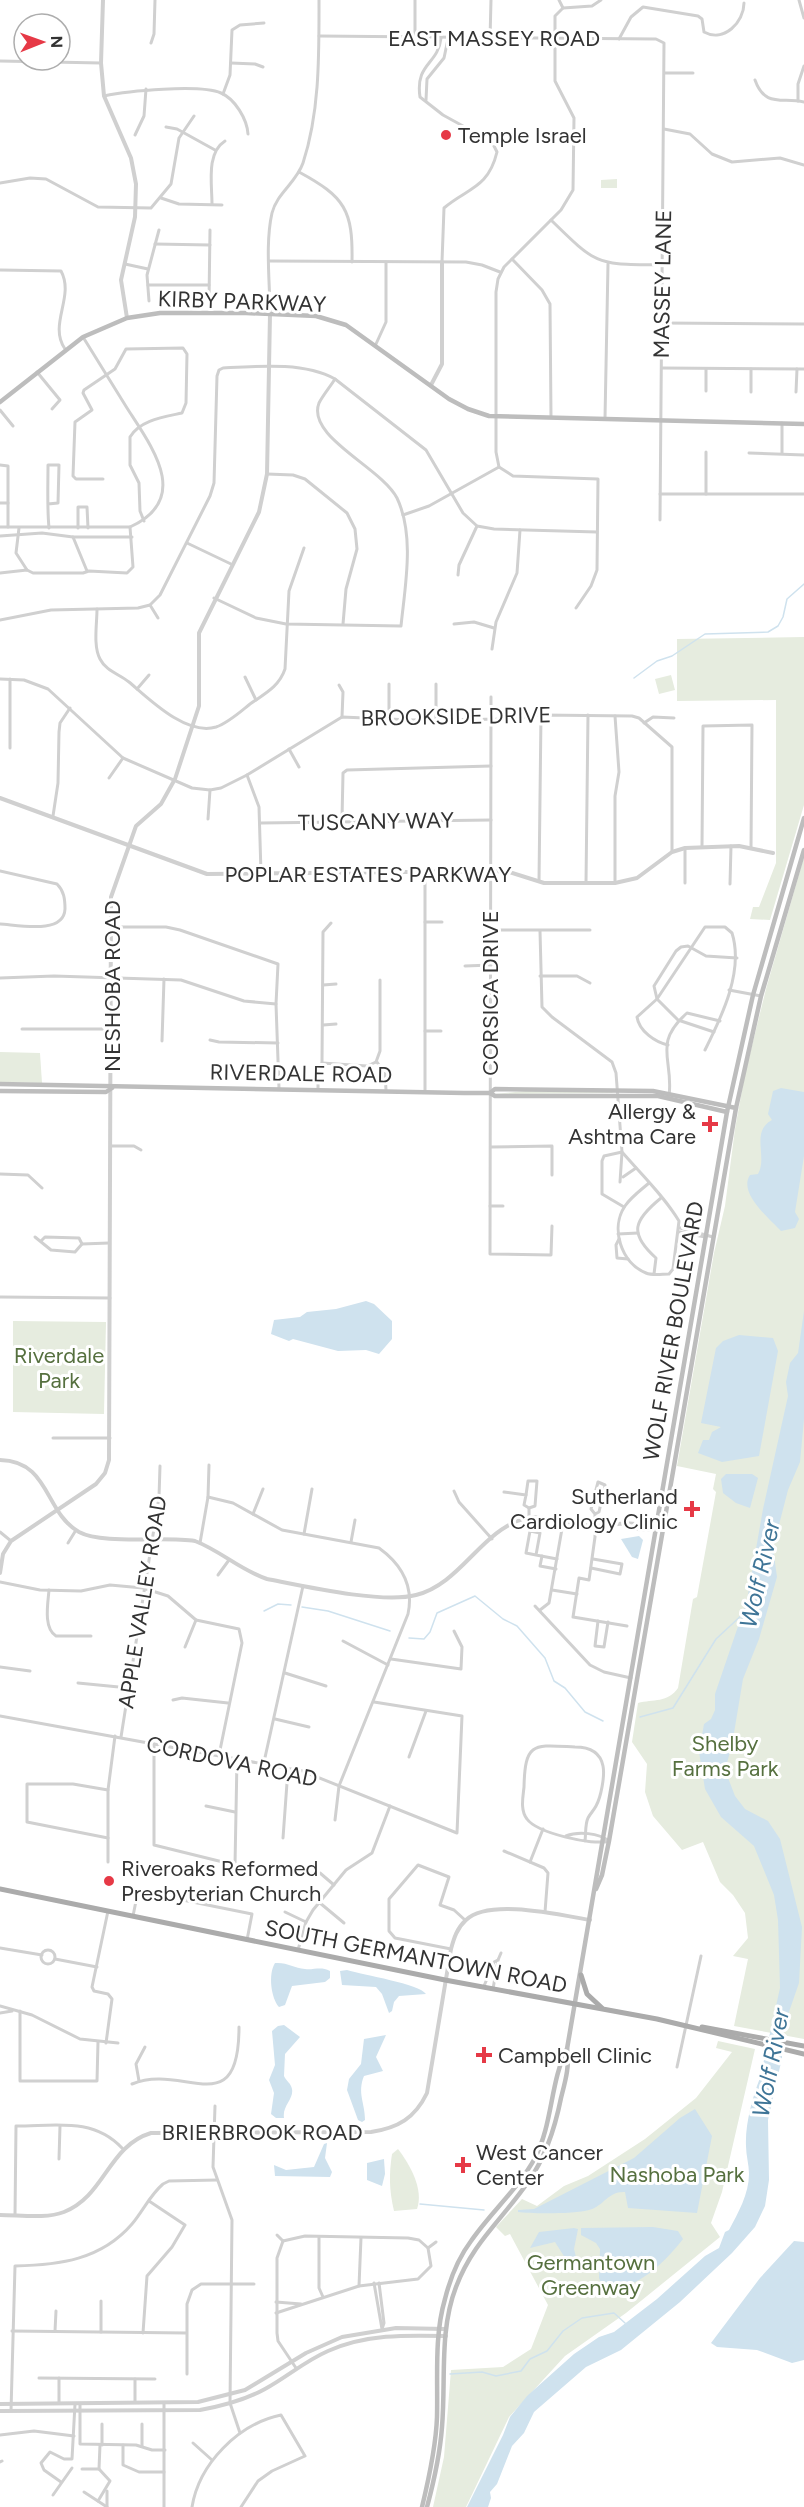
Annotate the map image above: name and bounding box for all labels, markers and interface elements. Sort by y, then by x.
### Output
north arrow [12,12,72,72]
street label: EAST MASSEY ROAD [388,25,600,52]
text: N [47,35,66,48]
place label: Temple Israel [458,122,587,149]
marker: Temple Israel [439,128,453,142]
street label: MASSEY LANE [648,209,677,359]
street label: KIRBY PARKWAY [157,285,327,318]
street label: BROOKSIDE DRIVE [360,701,552,732]
street label: TUSCANY WAY [298,807,455,836]
street label: POPLAR ESTATES PARKWAY [224,861,512,888]
street label: NESHOBA ROAD [99,900,126,1072]
street label: CORSICA DRIVE [477,910,504,1076]
street label: RIVERDALE ROAD [209,1058,393,1089]
place label: Allergy & Ashtma Care [568,1098,696,1150]
marker: Allergy & Ashtma Care [701,1115,719,1133]
street label: WOLF RIVER BOULEVARD [637,1199,710,1463]
park label: Riverdale Park [14,1342,104,1394]
place label: Sutherland Cardiology Clinic [510,1483,678,1535]
street label: APPLE VALLEY ROAD [112,1494,173,1710]
marker: Sutherland Cardiology Clinic [683,1500,701,1518]
water label: Wolf River [733,1516,786,1631]
street label: CORDOVA ROAD [144,1730,320,1793]
park label: Shelby Farms Park [672,1730,779,1782]
place label: Riveroaks Reformed Presbyterian Church [121,1855,321,1907]
marker: Riveroaks Reformed Presbyterian Church [102,1874,116,1888]
street label: SOUTH GERMANTOWN ROAD [262,1914,569,1999]
water label: Wolf River [746,2005,795,2120]
place label: Campbell Clinic [498,2042,652,2069]
marker: Campbell Clinic [475,2046,493,2064]
street label: BRIERBROOK ROAD [161,2119,363,2146]
place label: West Cancer Center [476,2139,604,2191]
marker: West Cancer Center [454,2156,472,2174]
park label: Nashoba Park [610,2161,745,2188]
park label: Germantown Greenway [527,2249,655,2301]

